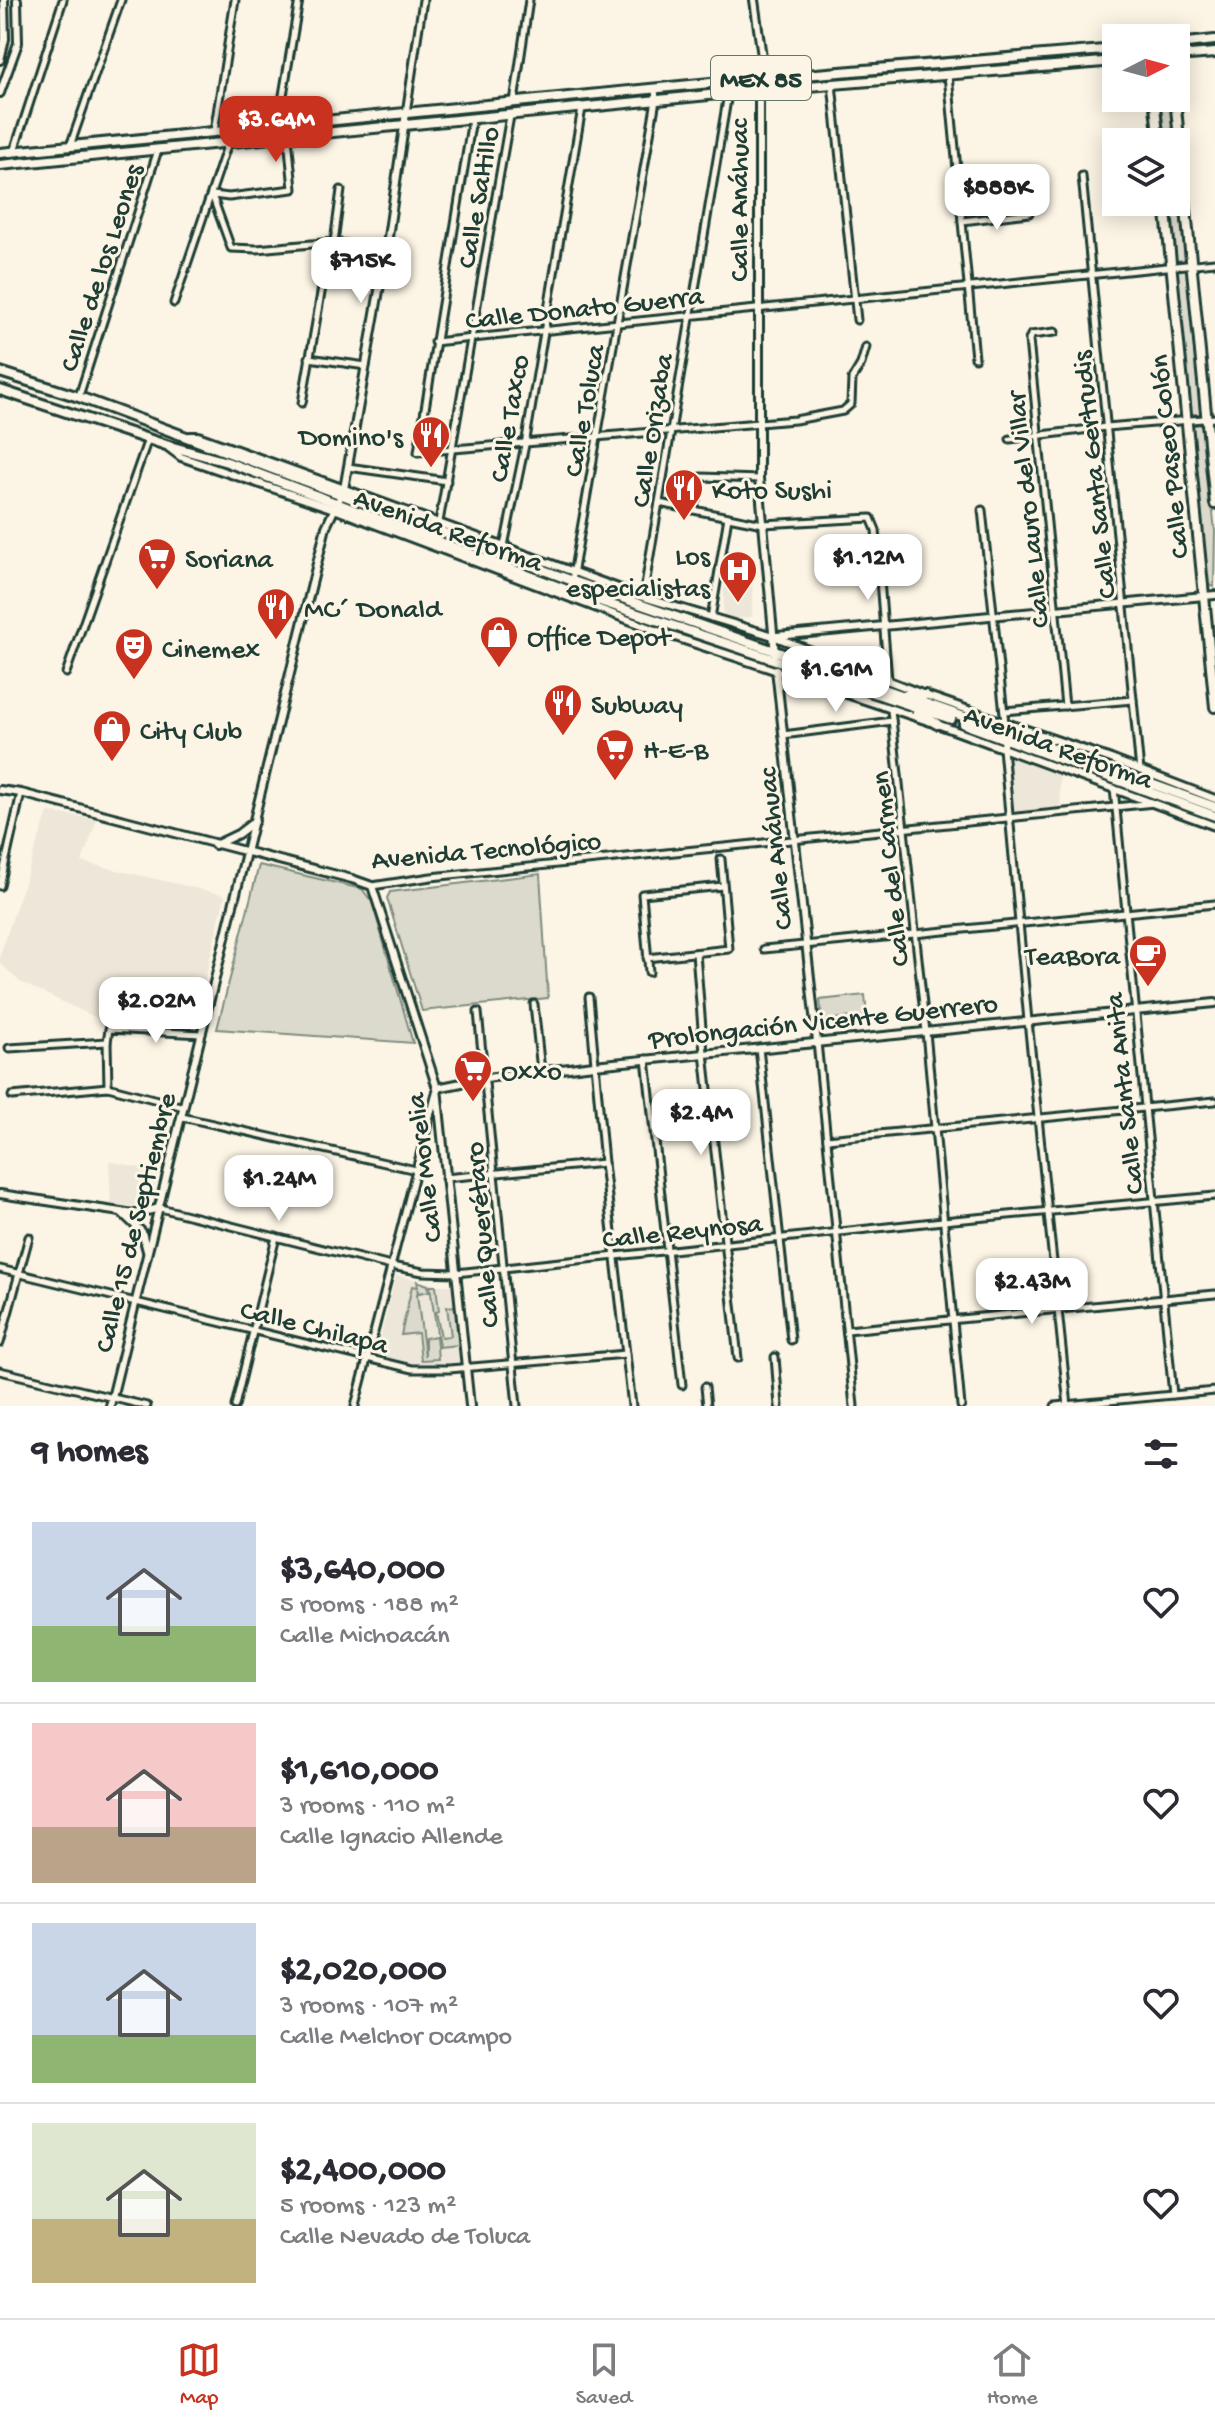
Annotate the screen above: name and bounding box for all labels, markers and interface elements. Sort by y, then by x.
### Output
north arrow [1102,24,1190,112]
map controls [1102,24,1190,216]
road number: MEX 85 [711,56,811,100]
pin: $3.64M [211,96,341,164]
text: $3.64M [238,106,314,137]
street label: Calle Anáhuac [725,117,758,281]
street label: Calle Saltillo [452,124,509,271]
button: layers [1102,128,1190,216]
street label: Calle de los Leones [54,160,153,376]
pin: $888K [941,164,1053,232]
text: $888K [963,174,1031,205]
pin: $715K [305,237,417,305]
text: $715K [329,247,393,278]
street label: Calle Donato Guerra [464,281,706,339]
street label: Calle Toluca [559,341,615,480]
street label: Calle Santa Gertrudis [1067,348,1126,600]
street label: Calle Orizaba [626,350,683,510]
street label: Calle Taxco [484,352,539,485]
street label: Calle Paseo Colón [1144,352,1199,560]
street label: Calle Lauro del Villar [1001,388,1059,629]
restaurant icon: Domino's [410,414,452,469]
place label: Domino's [297,423,404,456]
restaurant icon: Koto Sushi [663,467,705,522]
place label: Koto Sushi [712,476,832,509]
street label: Avenida Reforma [348,483,548,582]
pin: $1.12M [803,534,933,602]
supermarket icon: Soriana [136,536,178,591]
place label: Los especialistas [566,542,711,607]
text: $1.12M [832,544,904,575]
place label: Soriana [185,545,274,578]
hospital icon: Los especialistas [717,549,759,604]
restaurant icon: MC´ Donald [255,586,297,641]
place label: MC´ Donald [304,595,444,628]
shop icon: Office Depot [478,614,520,669]
place label: Office Depot [527,623,673,656]
theatre icon: Cinemex [113,626,155,681]
place label: Cinemex [162,635,260,668]
pin: $1.61M [771,646,901,714]
text: $1.61M [800,656,872,687]
restaurant icon: Subway [542,682,584,737]
place label: Subway [591,691,683,724]
street label: Avenida Reforma [958,700,1158,799]
shop icon: City Club [91,708,133,763]
place label: City Club [140,717,243,750]
supermarket icon: H-E-B [594,727,636,782]
place label: H-E-B [643,736,709,769]
street label: Calle Anáhuac [752,764,802,931]
street label: Calle del Carmen [866,769,919,968]
street label: Avenida Tecnológico [370,826,603,879]
cafe icon: TeaBora [1127,933,1169,988]
place label: TeaBora [1023,942,1121,975]
pin: $2.02M [91,977,221,1045]
text: $2.02M [117,987,195,1018]
street label: Prolongación Vicente Guerrero [646,989,1000,1058]
street label: Calle Santa Anita [1099,990,1153,1196]
supermarket icon: Oxxo [452,1048,494,1103]
place label: Oxxo [501,1057,562,1090]
street label: Calle 15 de Septiembre [89,1089,186,1356]
street label: Calle Morelia [401,1089,452,1244]
pin: $2.4M [645,1089,757,1157]
text: $2.4M [670,1099,732,1130]
street label: Calle Querétaro [460,1140,509,1329]
pin: $1.24M [214,1155,344,1223]
text: $1.24M [242,1165,316,1196]
street label: Calle Reynosa [601,1209,766,1258]
pin: $2.43M [967,1258,1097,1326]
text: $2.43M [994,1268,1070,1299]
street label: Calle Chilapa [236,1295,393,1364]
icon: filters [1139,1432,1183,1476]
text: 9 homes [32,1434,147,1474]
text: $3,640,000 [280,1551,445,1591]
icon: home [96,1554,192,1650]
icon: heart [1139,1580,1183,1624]
text: 5 rooms · 188 m² [280,1591,458,1622]
text: Calle Michoacán [280,1622,450,1653]
text: $1,610,000 [280,1752,439,1792]
icon: home [96,1755,192,1851]
icon: heart [1139,1781,1183,1825]
text: 3 rooms · 110 m² [280,1792,455,1823]
text: Calle Ignacio Allende [280,1823,503,1854]
text: $2,020,000 [280,1952,447,1992]
icon: home [96,1955,192,2051]
icon: heart [1139,1981,1183,2025]
text: 3 rooms · 107 m² [280,1992,458,2023]
text: Calle Melchor Ocampo [280,2023,512,2054]
text: $2,400,000 [280,2152,446,2192]
icon: home [96,2155,192,2251]
icon: heart [1139,2181,1183,2225]
text: 5 rooms · 123 m² [280,2192,456,2223]
text: Calle Nevado de Toluca [280,2223,530,2254]
tab: Map [177,2338,221,2412]
tab: Saved [576,2338,632,2412]
tab: Home [987,2338,1038,2412]

